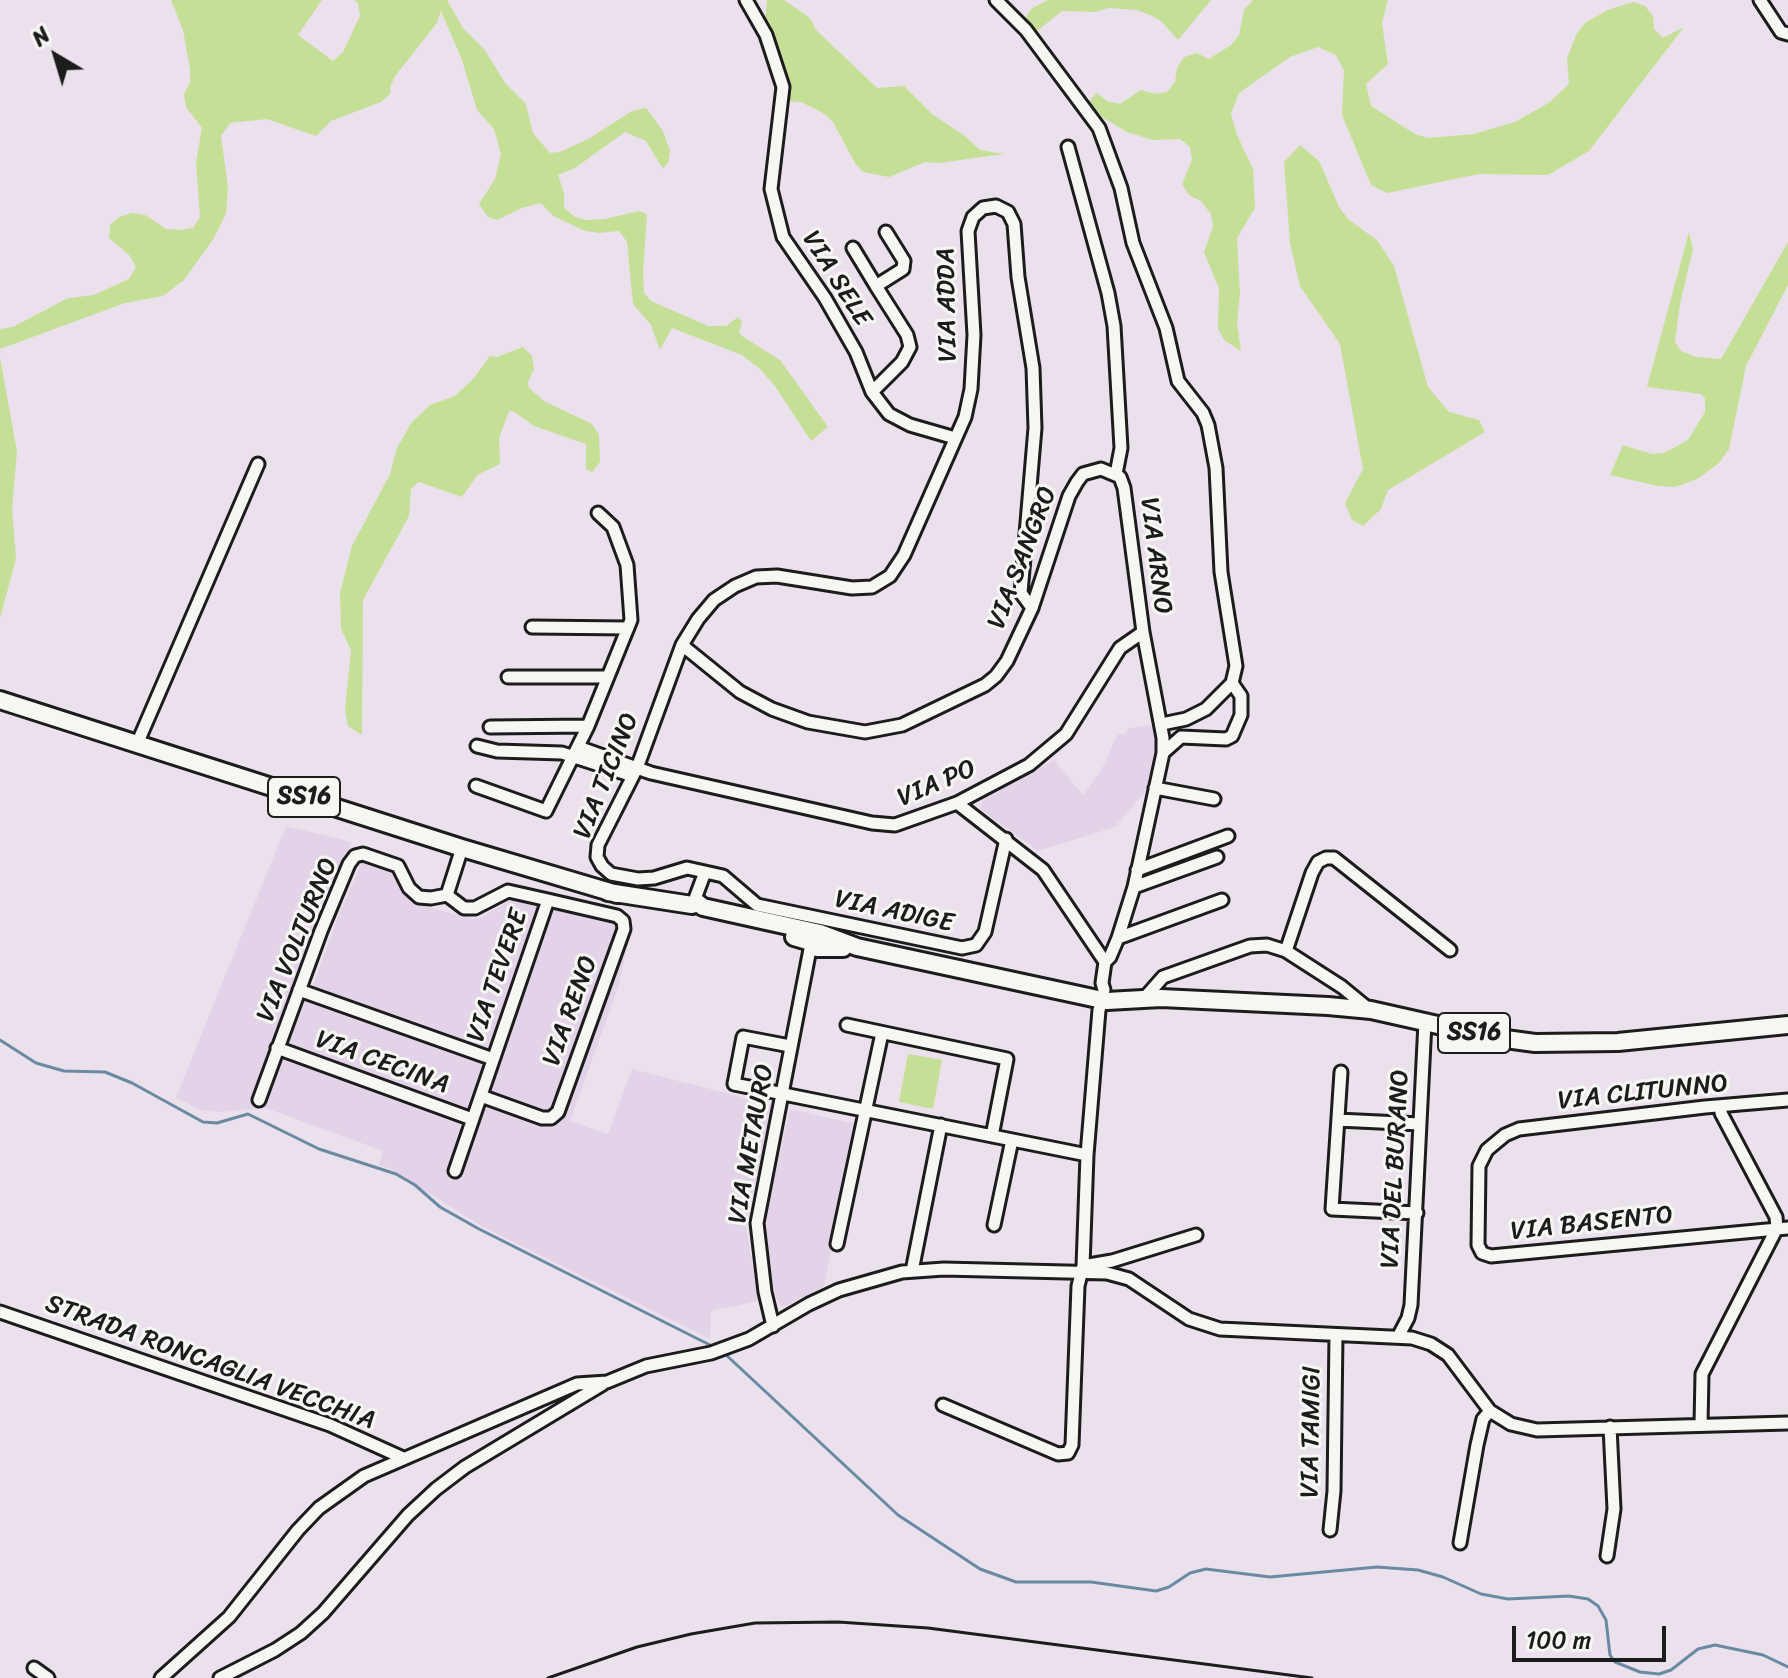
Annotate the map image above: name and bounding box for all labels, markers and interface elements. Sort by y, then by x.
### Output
north arrow [16,16,96,96]
text: N [23,17,59,57]
street label: VIA SELE [795,226,877,332]
street label: VIA ADDA [931,248,965,362]
street label: VIA SANGRO [982,482,1064,634]
street label: VIA ARNO [1132,496,1178,616]
street label: VIA TICINO [568,708,646,844]
street label: VIA PO [893,754,981,814]
road number: SS16 [268,777,340,817]
street label: VIA VOLTURNO [251,853,345,1027]
street label: VIA ADIGE [832,884,956,940]
street label: VIA TEVERE [461,906,535,1046]
street label: VIA RENO [537,952,605,1070]
road number: SS16 [1438,1013,1510,1053]
street label: VIA CECINA [311,1024,453,1102]
street label: VIA METAURO [723,1062,781,1226]
street label: VIA DEL BURANO [1375,1069,1417,1269]
street label: VIA CLITUNNO [1556,1069,1730,1117]
street label: VIA BASENTO [1509,1200,1675,1248]
street label: STRADA RONCAGLIA VECCHIA [41,1289,379,1437]
street label: VIA TAMIGI [1295,1366,1329,1498]
scale bar [1516,1610,1670,1660]
text: 100 m [1526,1619,1591,1661]

